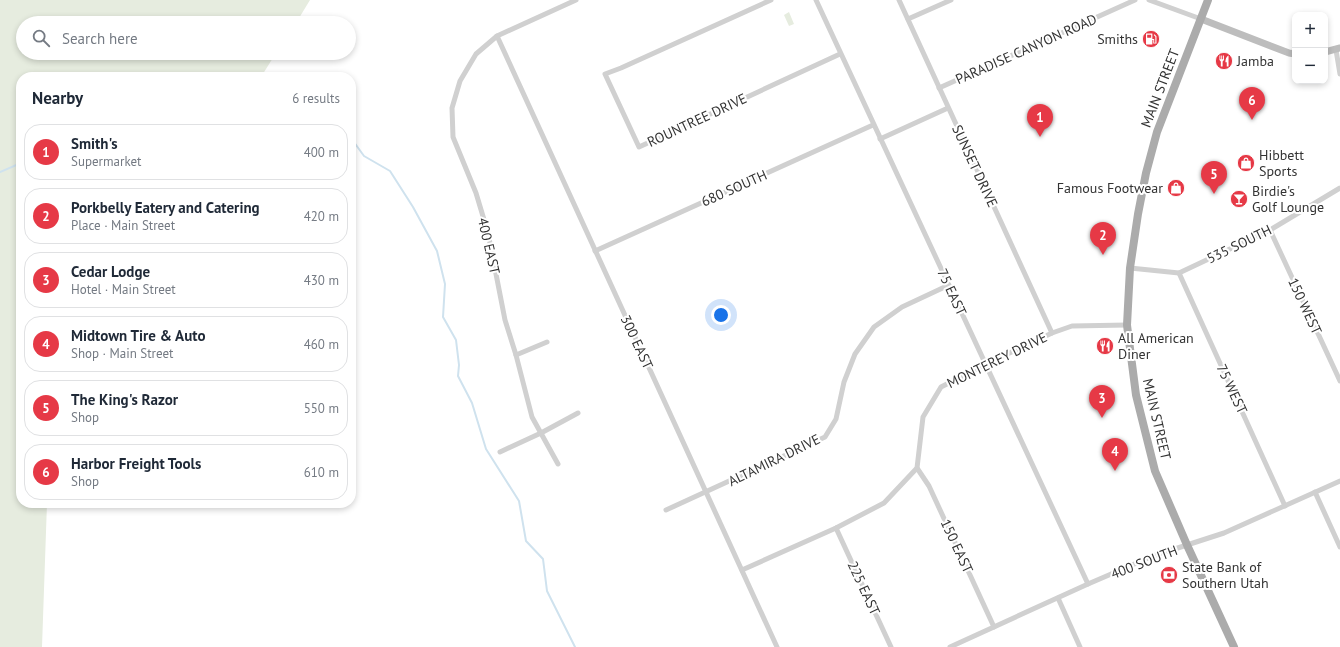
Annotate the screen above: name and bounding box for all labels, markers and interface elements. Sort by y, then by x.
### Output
street label: PARADISE CANYON ROAD [953,10,1099,88]
map controls [1292,12,1328,84]
button: + [1292,12,1328,48]
search box [16,16,356,60]
icon: search [30,27,52,49]
text: Search here [62,29,138,48]
fuel station icon: Smiths [1141,29,1161,49]
place label: Smiths [1097,30,1138,48]
street label: MAIN STREET [1137,46,1183,130]
button: − [1292,48,1328,84]
restaurant icon: Jamba [1214,51,1234,71]
place label: Jamba [1236,52,1274,70]
text: Nearby [32,87,83,109]
pin: 6 [1239,87,1265,120]
street label: ROUNTREE DRIVE [644,89,750,151]
text: 6 results [292,90,340,107]
pin: 1 [1027,104,1053,137]
street label: SUNSET DRIVE [948,122,1002,210]
text: Smith's [71,134,118,153]
text: 1 [42,144,50,161]
text: 400 m [304,144,339,161]
place label: Hibbett Sports [1259,146,1304,180]
text: Supermarket [71,153,141,170]
shop icon: Hibbett Sports [1236,153,1256,173]
pin: 5 [1201,161,1227,194]
street label: 680 SOUTH [698,166,770,210]
shop icon: Famous Footwear [1166,178,1186,198]
place label: Famous Footwear [1057,179,1163,197]
place label: Birdie's Golf Lounge [1252,182,1324,216]
bar icon: Birdie's Golf Lounge [1229,189,1249,209]
text: Porkbelly Eatery and Catering [71,198,260,217]
text: 2 [42,208,50,225]
text: 420 m [304,208,339,225]
street label: 400 EAST [474,216,504,276]
text: Place · Main Street [71,217,175,234]
street label: 535 SOUTH [1204,221,1274,267]
pin: 2 [1090,222,1116,255]
text: Cedar Lodge [71,262,150,281]
street label: 75 EAST [933,266,971,319]
text: 3 [42,272,50,289]
text: 430 m [304,272,339,289]
street label: 150 WEST [1284,275,1326,337]
text: Hotel · Main Street [71,281,176,298]
your location [711,305,731,325]
street label: 300 EAST [617,312,657,372]
text: Midtown Tire & Auto [71,326,205,345]
street label: MONTEREY DRIVE [944,328,1050,392]
place label: All American Diner [1118,329,1194,363]
text: 4 [42,336,50,353]
text: 460 m [304,336,339,353]
restaurant icon: All American Diner [1095,336,1115,356]
text: Shop · Main Street [71,345,173,362]
street label: 75 WEST [1213,361,1251,417]
street label: MAIN STREET [1139,377,1175,462]
pin: 3 [1089,385,1115,418]
text: The King's Razor [71,390,178,409]
text: 5 [42,400,50,417]
text: 550 m [304,400,339,417]
text: Shop [71,409,99,426]
street label: ALTAMIRA DRIVE [725,430,823,490]
pin: 4 [1102,438,1128,471]
text: Harbor Freight Tools [71,454,201,473]
text: 6 [42,464,50,481]
text: 610 m [304,464,339,481]
text: Shop [71,473,99,490]
street label: 150 EAST [937,516,977,576]
street label: 400 SOUTH [1108,541,1180,583]
street label: 225 EAST [844,558,884,618]
place label: State Bank of Southern Utah [1182,558,1269,592]
bank icon: State Bank of Southern Utah [1159,565,1179,585]

